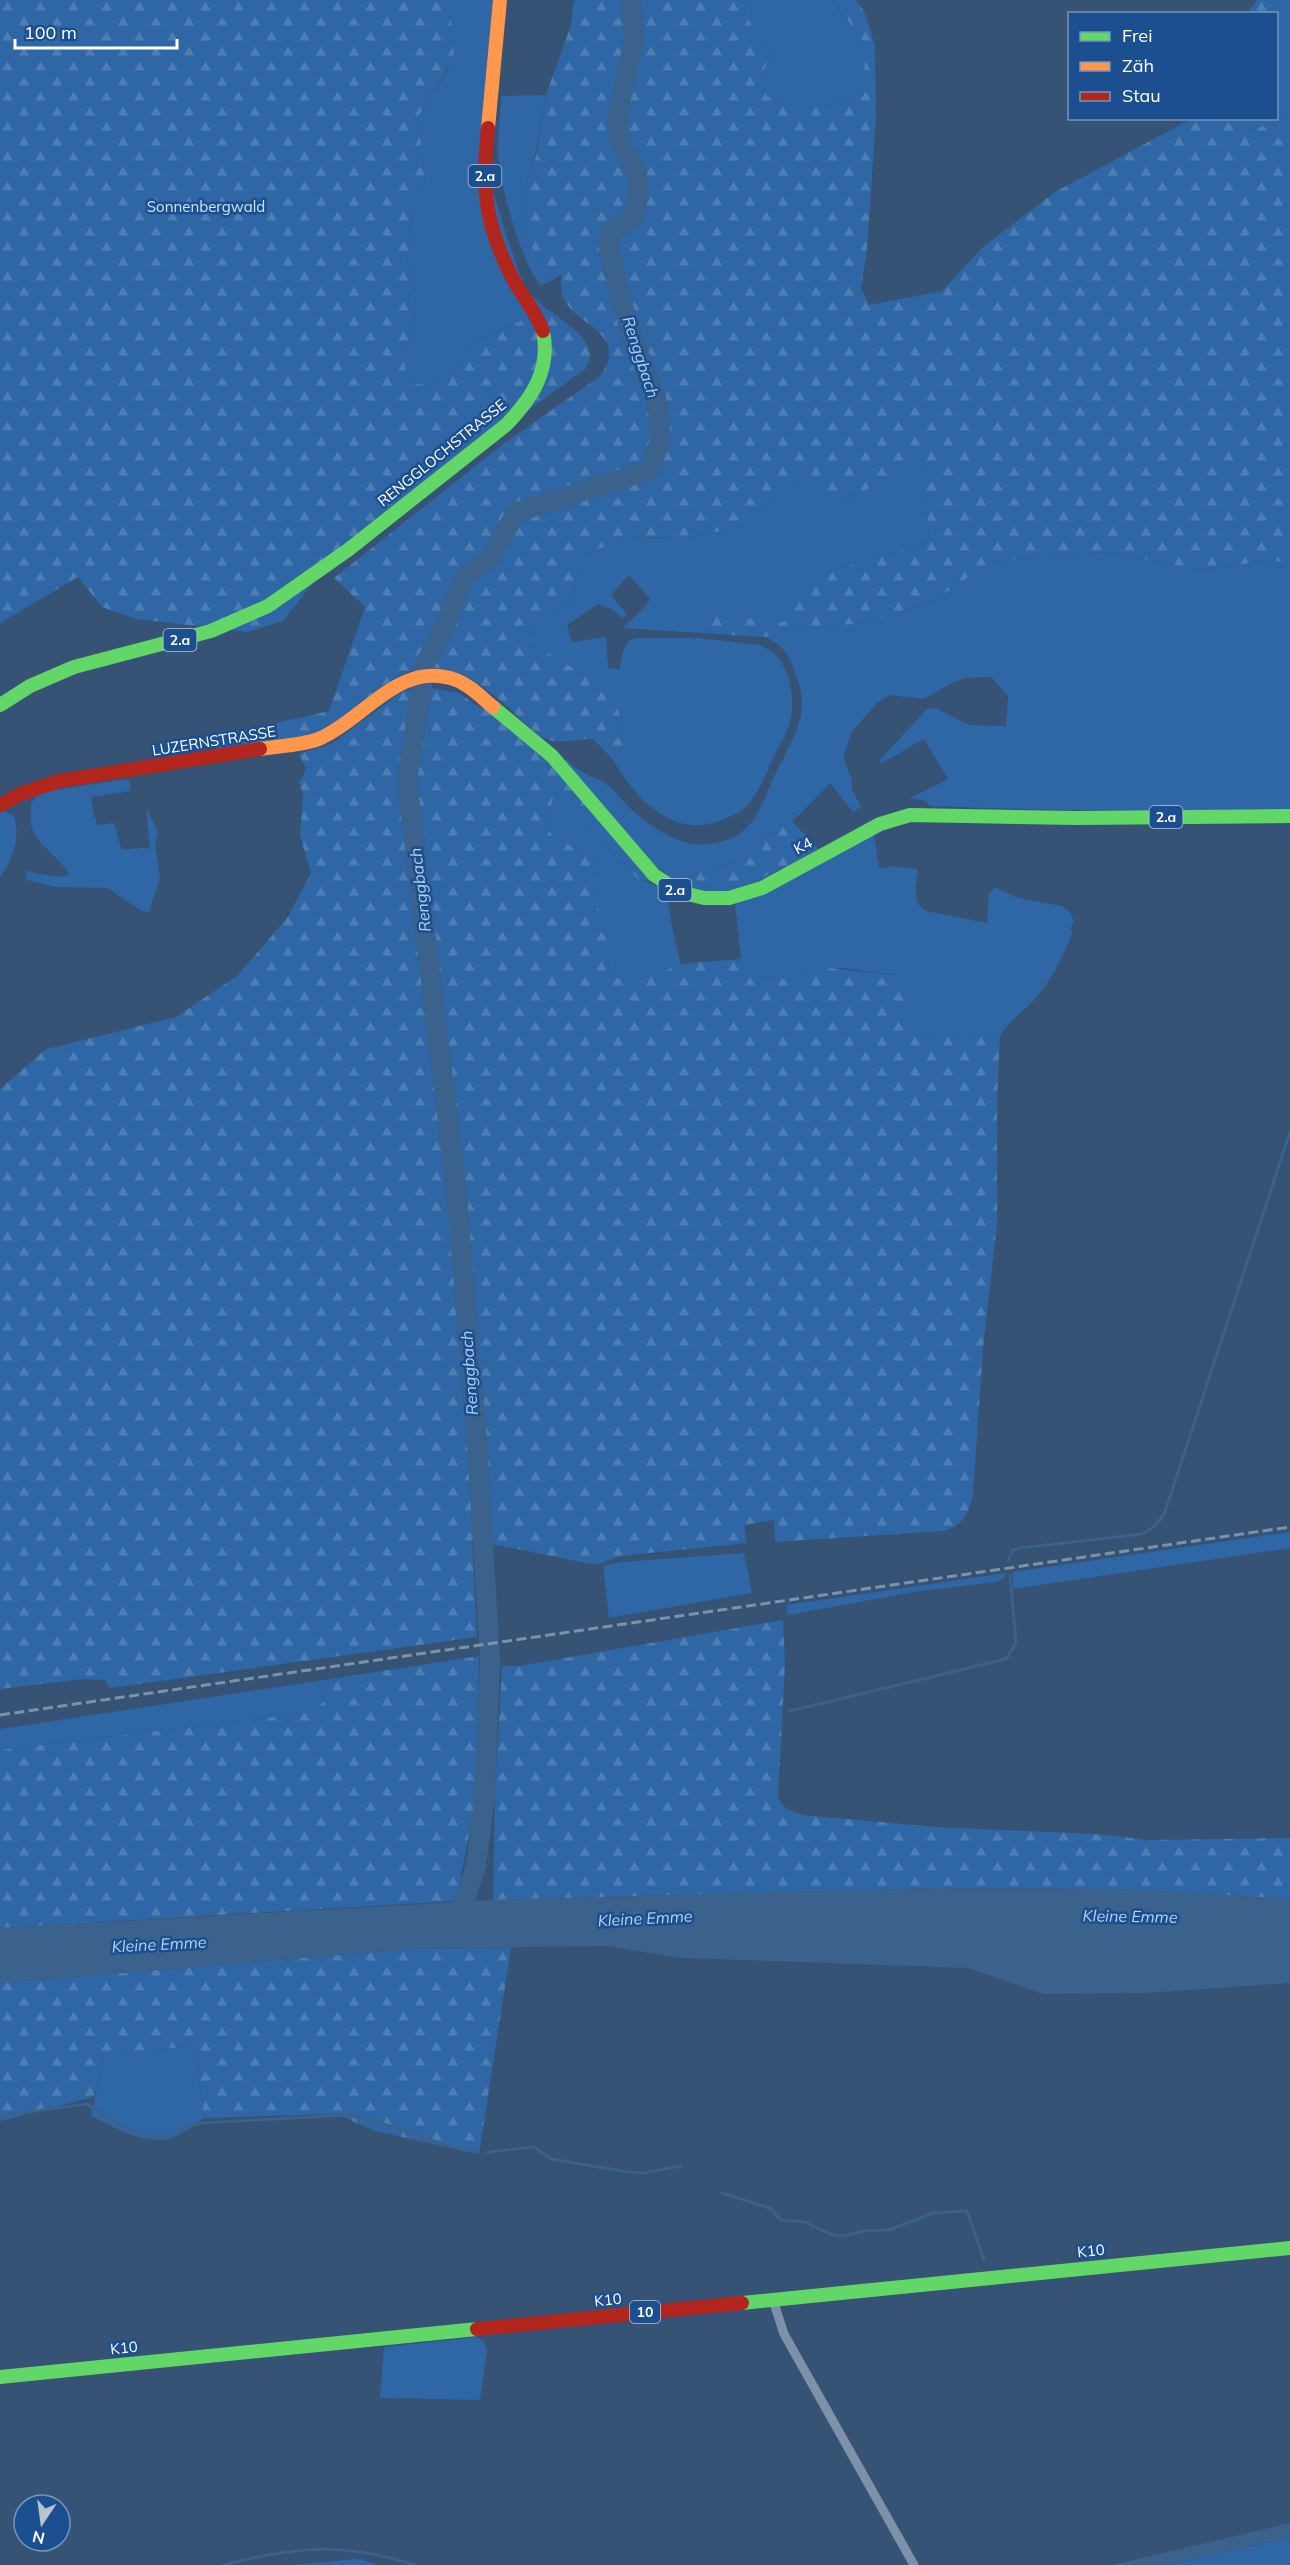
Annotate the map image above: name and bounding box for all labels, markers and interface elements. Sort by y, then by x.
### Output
scale bar [15,12,177,50]
legend [1068,12,1278,120]
text: 100 m [24,21,77,44]
text: Frei [1122,24,1152,47]
text: Zäh [1122,54,1154,77]
text: Stau [1122,84,1161,107]
road number: 2.a [468,165,502,187]
park label: Sonnenbergwald [147,197,265,216]
water label: Renggbach [618,314,664,400]
street label: RENGGLOCHSTRASSE [373,395,510,510]
road number: 2.a [164,629,196,651]
street label: LUZERNSTRASSE [151,721,277,760]
road number: 2.a [1150,806,1182,828]
street label: K4 [790,833,815,858]
water label: Renggbach [405,847,435,933]
road number: 2.a [658,879,692,901]
water label: Renggbach [456,1330,482,1416]
water label: Kleine Emme [1082,1905,1178,1927]
water label: Kleine Emme [597,1906,693,1930]
water label: Kleine Emme [111,1932,207,1956]
street label: K10 [1076,2240,1106,2261]
street label: K10 [593,2289,623,2310]
road number: 10 [630,2301,660,2323]
street label: K10 [109,2337,139,2358]
north arrow [12,2493,72,2553]
text: N [30,2527,47,2549]

